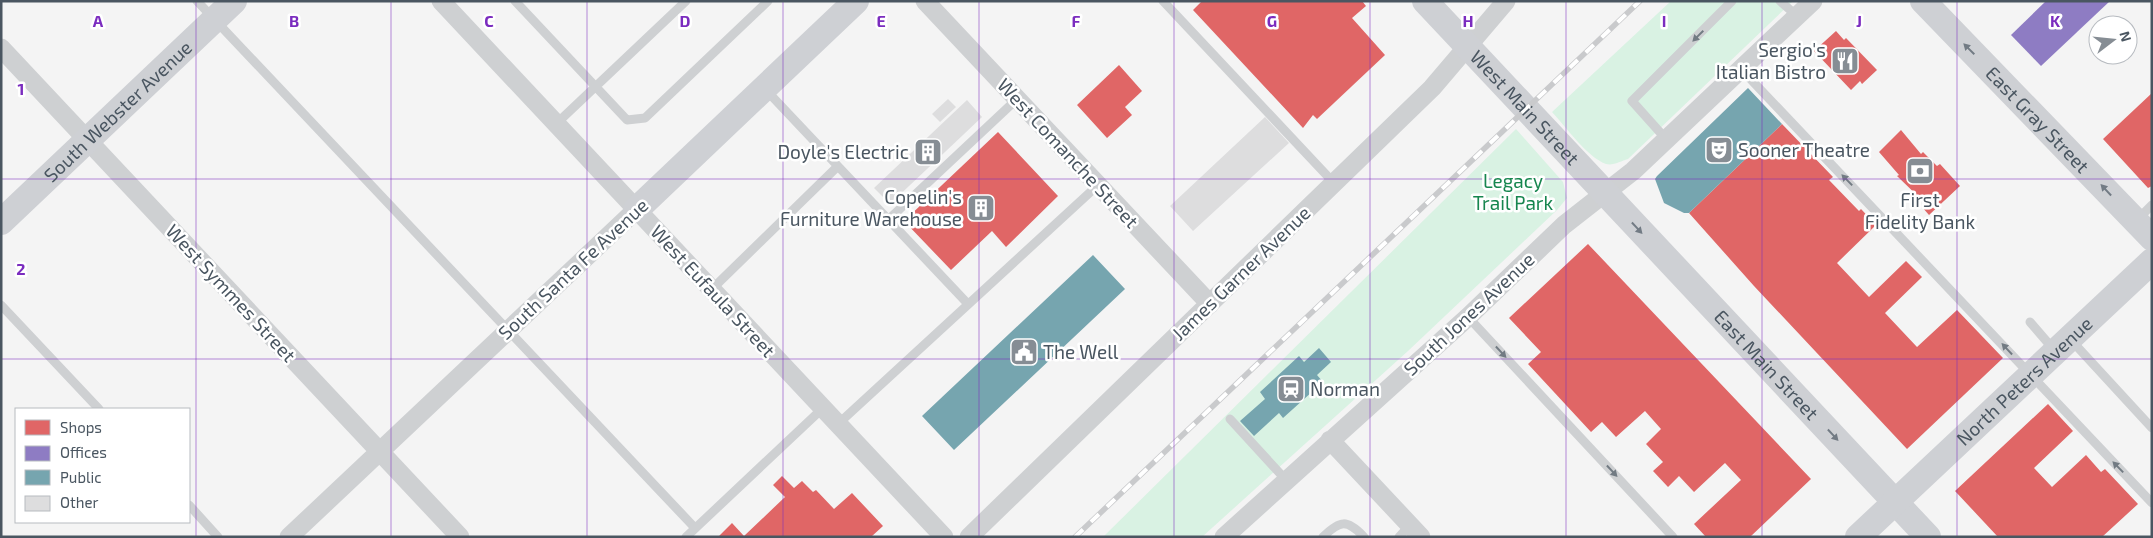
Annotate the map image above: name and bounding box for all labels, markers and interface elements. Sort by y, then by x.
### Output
text: A [93,11,104,30]
text: B [289,11,299,30]
text: C [484,11,494,30]
text: D [680,11,691,30]
text: E [876,11,886,30]
text: F [1072,11,1081,30]
text: G [1267,11,1277,30]
text: H [1462,11,1474,30]
text: I [1662,11,1666,30]
text: J [1856,11,1862,30]
text: K [2050,11,2061,30]
north arrow [2088,15,2138,65]
text: N [2116,29,2136,43]
one-way arrow [1692,30,1704,42]
street label: South Webster Avenue [39,35,196,186]
place label: Sergio's Italian Bistro [1716,38,1826,83]
one-way arrow [1963,43,1975,55]
street label: West Main Street [1466,45,1585,169]
restaurant icon: Sergio's Italian Bistro [1830,46,1860,76]
street label: East Gray Street [1981,61,2095,177]
street label: West Comanche Street [993,73,1144,232]
text: 1 [18,79,24,98]
theatre icon: Sooner Theatre [1704,135,1734,165]
building icon: Doyle's Electric [913,137,943,167]
place label: Sooner Theatre [1738,138,1870,161]
place label: Doyle's Electric [777,140,909,163]
bank icon: First Fidelity Bank [1905,156,1935,186]
park label: Legacy Trail Park [1473,169,1553,214]
one-way arrow [1841,175,1853,187]
place label: Copelin's Furniture Warehouse [780,185,962,230]
one-way arrow [2100,185,2112,197]
place label: First Fidelity Bank [1865,188,1976,233]
street label: South Santa Fe Avenue [493,193,652,344]
building icon: Copelin's Furniture Warehouse [966,193,996,223]
street label: James Garner Avenue [1167,201,1315,345]
street label: West Symmes Street [162,219,301,366]
street label: West Eufaula Street [646,220,780,361]
one-way arrow [1631,222,1643,234]
street label: South Jones Avenue [1399,247,1539,380]
text: 2 [16,259,26,278]
street label: East Main Street [1710,305,1824,424]
street label: North Peters Avenue [1951,311,2097,450]
public building icon: The Well [1009,337,1039,367]
place label: The Well [1043,340,1119,363]
one-way arrow [2001,344,2013,356]
one-way arrow [1495,346,1507,358]
station icon: Norman [1276,374,1306,404]
place label: Norman [1310,377,1380,400]
legend [15,408,190,523]
text: Shops [60,418,102,436]
one-way arrow [1827,429,1839,441]
text: Offices [60,443,107,461]
one-way arrow [2112,462,2124,474]
one-way arrow [1606,465,1618,477]
text: Public [60,468,101,486]
text: Other [60,493,99,511]

